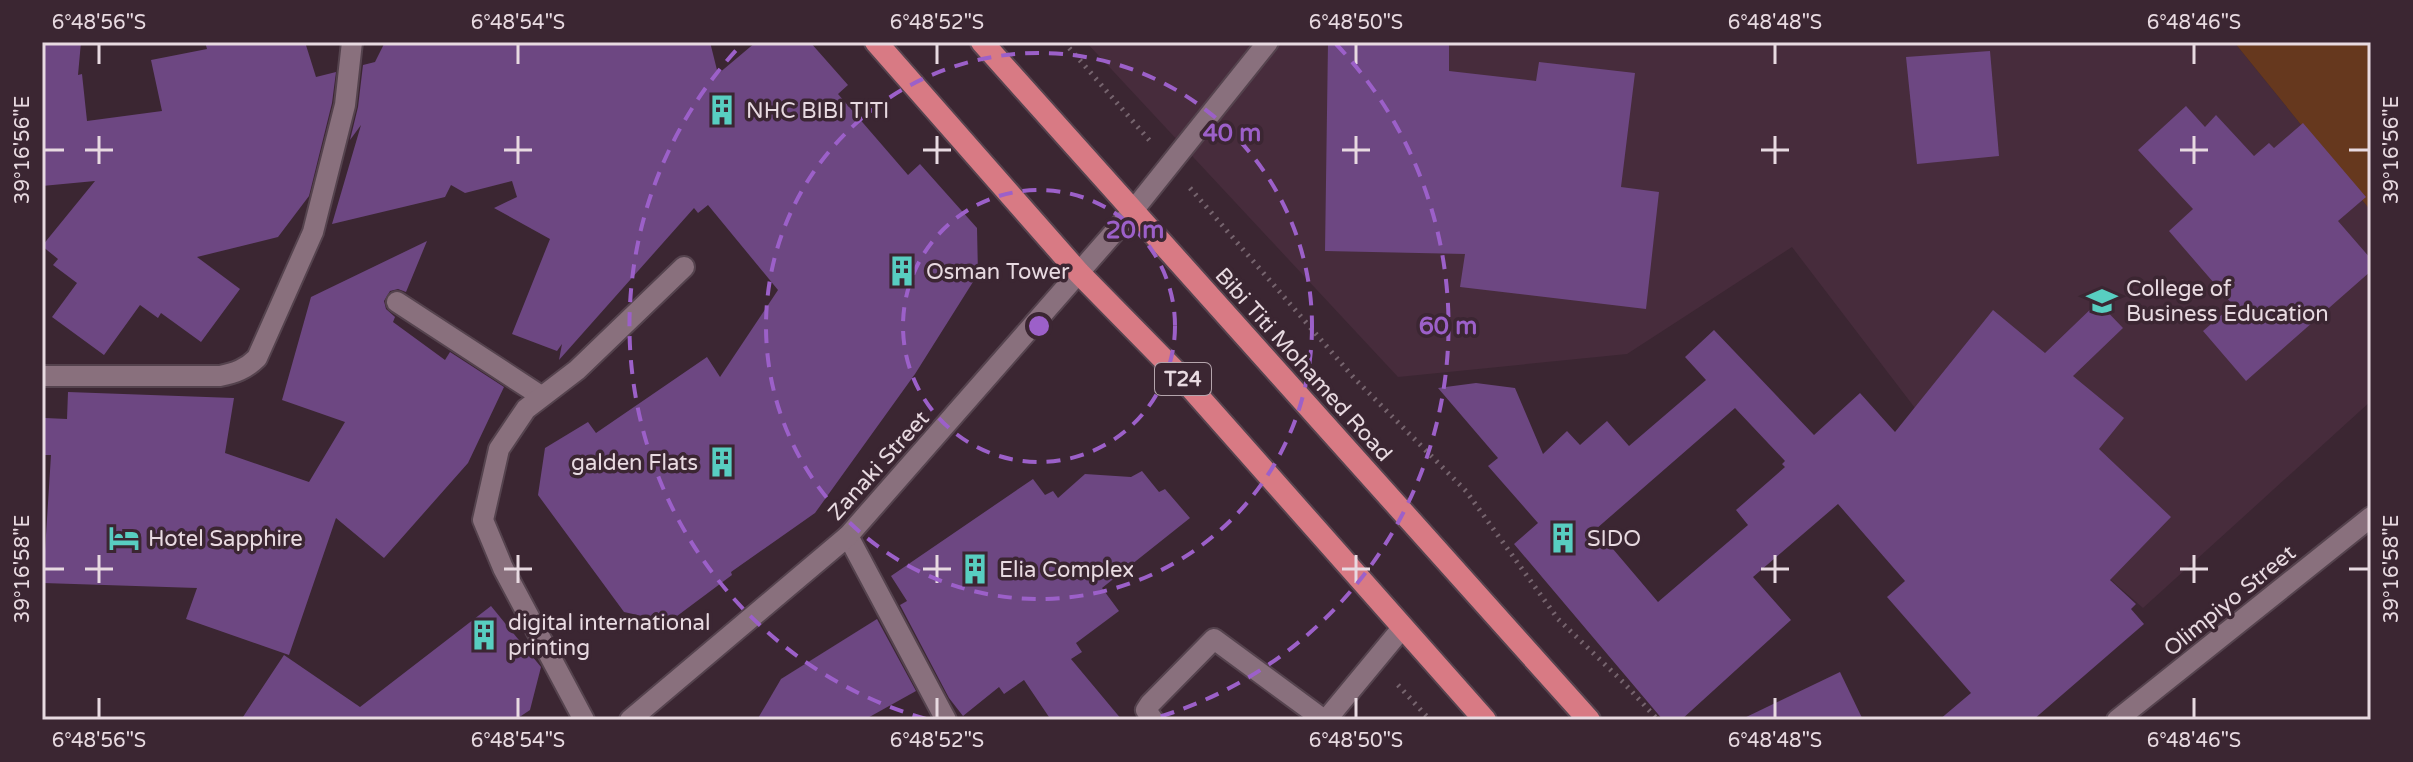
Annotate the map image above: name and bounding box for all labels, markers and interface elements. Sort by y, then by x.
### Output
text: 6°48'56"S [52,11,146,35]
text: 6°48'54"S [471,11,565,35]
text: 6°48'52"S [890,11,984,35]
text: 6°48'50"S [1309,11,1403,35]
text: 6°48'48"S [1728,11,1822,35]
text: 6°48'46"S [2147,11,2241,35]
building icon: NHC BIBI TITI [705,93,739,127]
text: 39°16'56"E [11,96,35,204]
text: 39°16'56"E [2380,96,2404,204]
place label: NHC BIBI TITI [746,98,889,124]
text: 40 m [1203,119,1261,148]
text: 20 m [1106,216,1164,245]
building icon: Osman Tower [885,254,919,288]
place label: Osman Tower [926,259,1070,285]
street label: Bibi Titi Mohamed Road [1209,263,1397,467]
place label: College of Business Education [2126,276,2329,327]
school or university icon: College of Business Education [2085,284,2119,318]
centre of rings [1025,312,1053,340]
text: 60 m [1419,312,1477,341]
road number: T24 [1155,363,1211,395]
street label: Zanaki Street [823,406,935,526]
building icon: galden Flats [705,445,739,479]
place label: galden Flats [571,450,698,476]
text: 39°16'58"E [11,515,35,623]
text: 39°16'58"E [2380,515,2404,623]
hotel icon: Hotel Sapphire [107,521,141,555]
building icon: SIDO [1546,521,1580,555]
place label: Hotel Sapphire [148,526,303,552]
place label: SIDO [1587,526,1641,552]
street label: Olimpiyo Street [2159,540,2301,662]
building icon: Elia Complex [958,552,992,586]
place label: Elia Complex [999,557,1134,583]
place label: digital international printing [508,610,710,661]
building icon: digital international printing [467,618,501,652]
text: 6°48'56"S [52,729,146,753]
text: 6°48'54"S [471,729,565,753]
text: 6°48'52"S [890,729,984,753]
text: 6°48'50"S [1309,729,1403,753]
text: 6°48'48"S [1728,729,1822,753]
text: 6°48'46"S [2147,729,2241,753]

